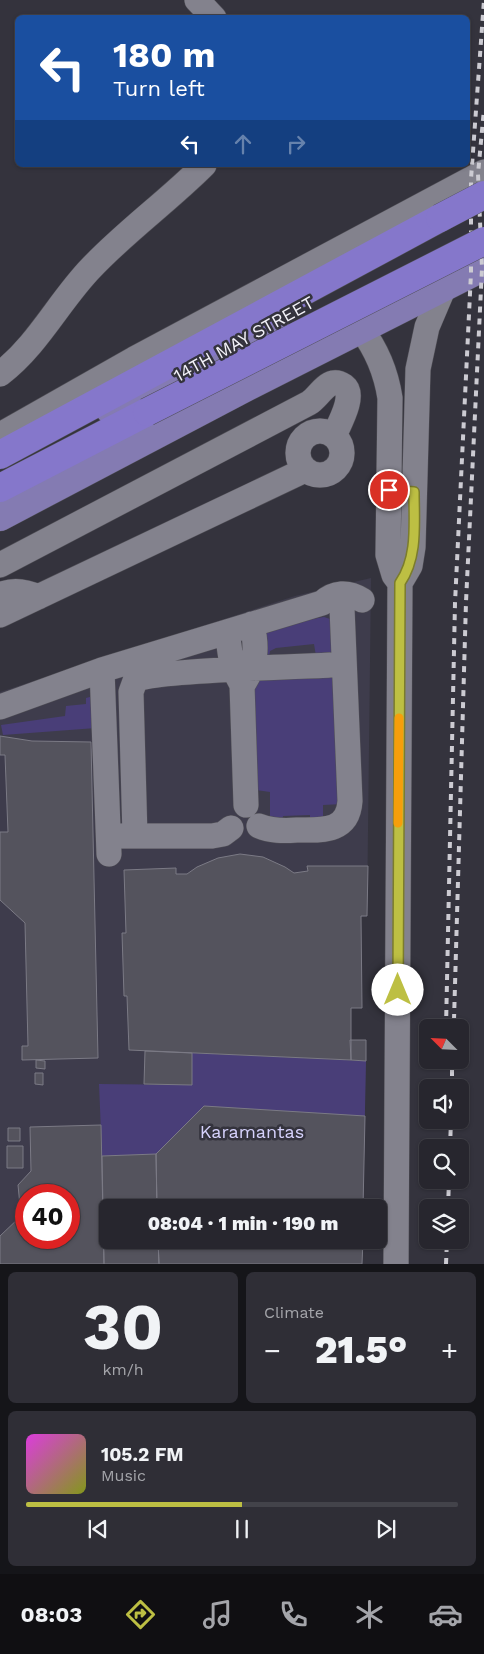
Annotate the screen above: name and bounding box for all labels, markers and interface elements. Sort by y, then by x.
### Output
text: 180 m [113,34,216,76]
icon: left [30,35,95,100]
text: Turn left [113,76,205,101]
icon: left [176,130,204,158]
icon: ahead [229,130,257,158]
icon: right [282,130,310,158]
street label: 14TH MAY STREET [170,291,318,386]
pin [368,469,410,511]
icon: arrive [375,476,403,504]
position arrow [371,963,423,1015]
north arrow [419,1019,469,1069]
map controls [419,1019,469,1249]
button: sound [419,1079,469,1129]
park label: Karamantas [200,1121,304,1142]
button: search [419,1139,469,1189]
speed limit sign: 40 [15,1184,80,1249]
button: layers [419,1199,469,1249]
text: 08:04 · 1 min · 190 m [148,1212,338,1235]
text: 30 [83,1289,163,1365]
text: Climate [264,1303,324,1322]
text: 21.5° [315,1328,407,1372]
text: − [264,1334,281,1367]
text: + [441,1334,458,1367]
text: km/h [102,1360,144,1379]
text: 105.2 FM [101,1443,184,1466]
text: Music [101,1466,146,1485]
icon: previous [84,1515,112,1543]
icon: pause [228,1515,256,1543]
icon: next [372,1515,400,1543]
icon: directions [123,1597,158,1632]
icon: music [200,1597,235,1632]
icon: phone [276,1597,311,1632]
icon: climate [352,1597,387,1632]
icon: car [428,1597,463,1632]
text: 08:03 [21,1602,82,1627]

